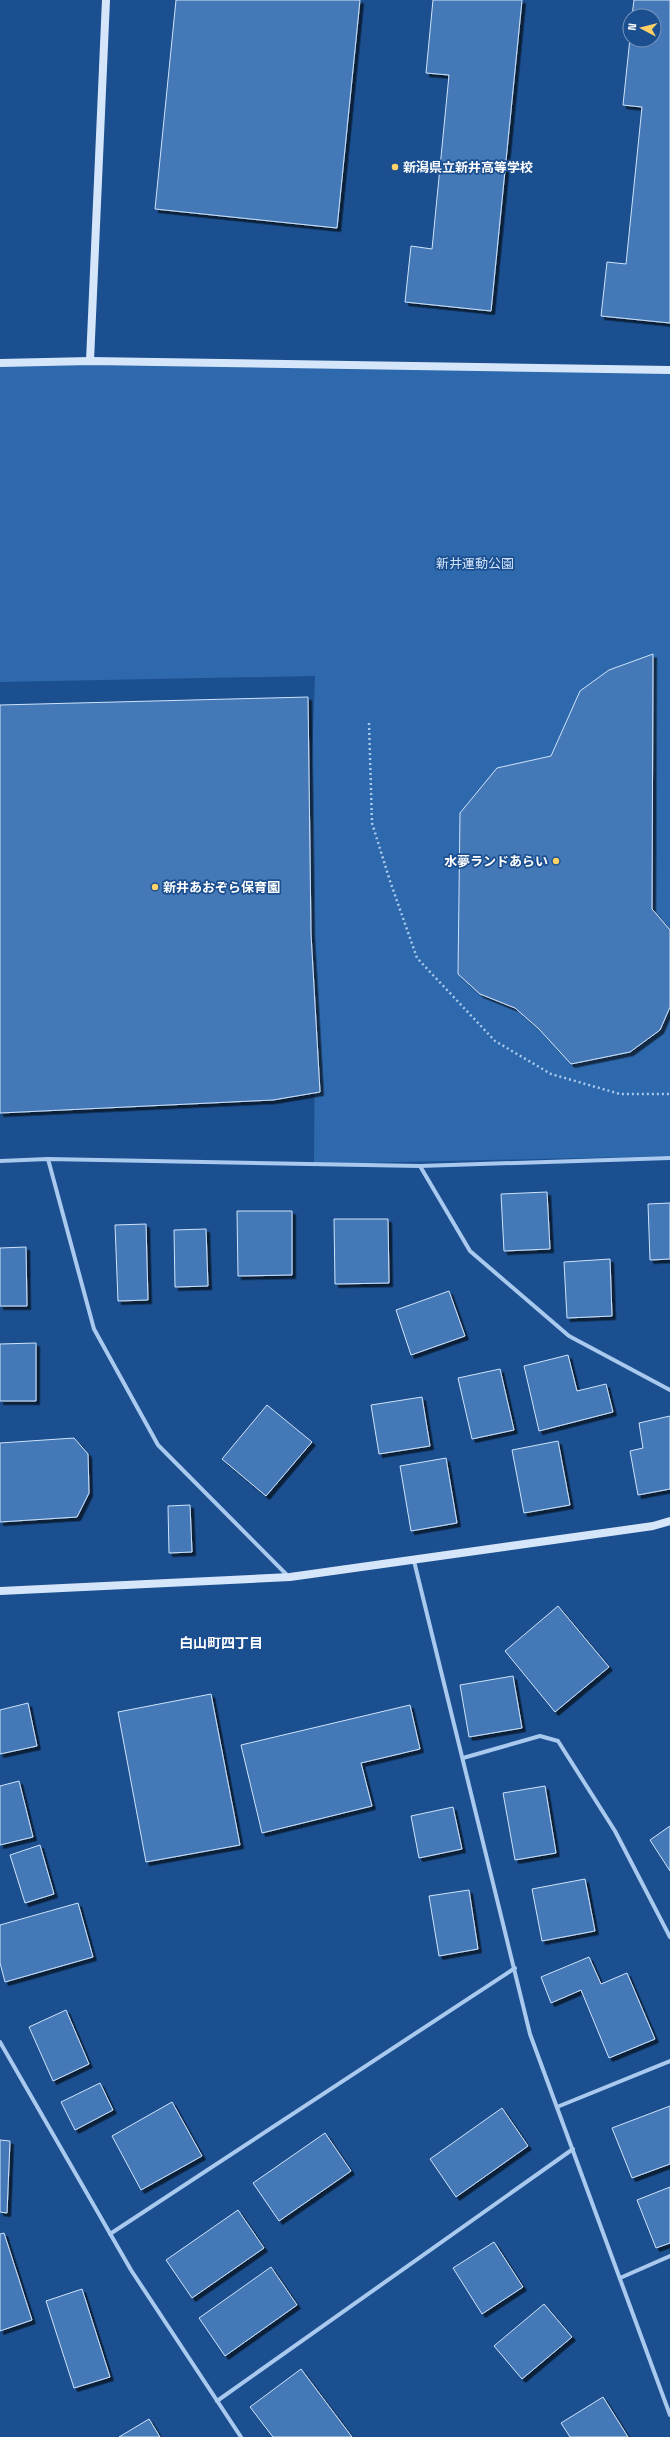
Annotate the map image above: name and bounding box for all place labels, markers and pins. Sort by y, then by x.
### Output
place label: 新潟県立新井高等学校 [403,159,533,176]
marker: 新潟県立新井高等学校 [390,162,400,172]
place label: 水夢ランドあらい [444,853,548,870]
marker: 水夢ランドあらい [551,856,561,866]
place label: 新井あおぞら保育園 [163,879,280,896]
marker: 新井あおぞら保育園 [150,882,160,892]

